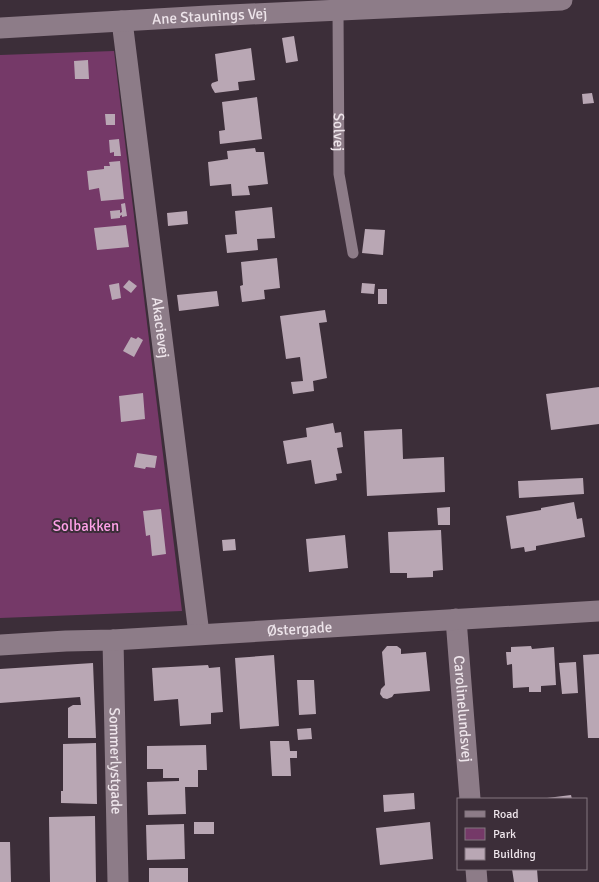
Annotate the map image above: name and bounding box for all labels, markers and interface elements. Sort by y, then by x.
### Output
street label: Ane Staunings Vej [152,4,268,28]
street label: Solvej [330,113,348,151]
street label: Akacievej [148,296,173,359]
park label: Solbakken [53,517,119,535]
street label: Østergade [266,618,333,640]
street label: Carolinelundsvej [450,655,476,763]
street label: Sommerlystgade [105,707,126,815]
legend [457,798,587,870]
text: Road [493,807,519,822]
text: Park [493,827,516,842]
text: Building [493,847,536,862]

